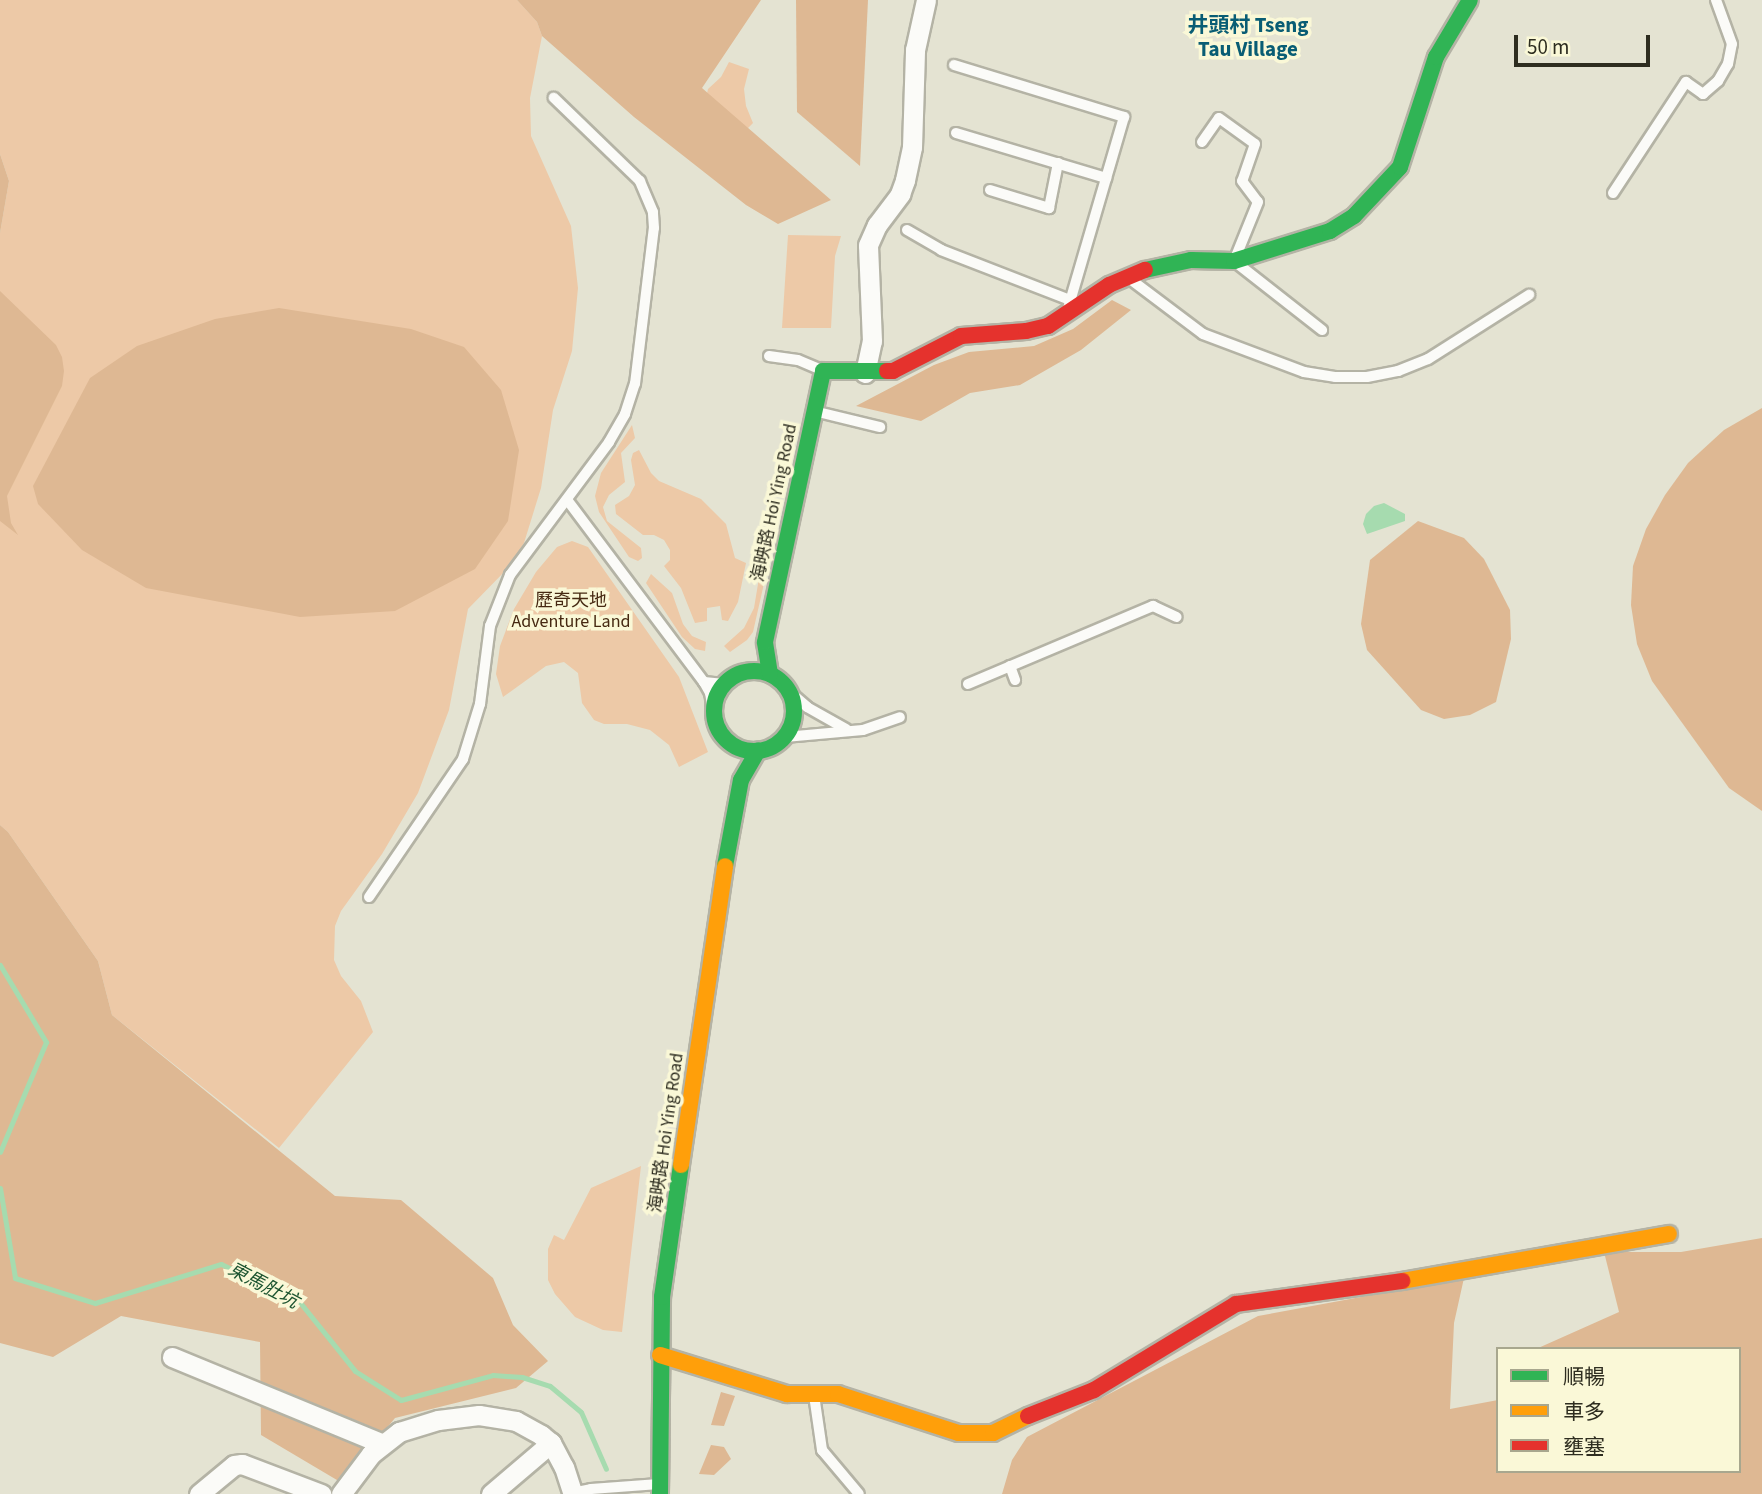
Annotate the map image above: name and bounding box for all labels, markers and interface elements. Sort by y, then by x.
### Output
district label: 井頭村 Tseng Tau Village [1187,12,1309,62]
scale bar [1517,21,1654,65]
text: 50 m [1527,32,1569,62]
street label: 海映路 Hoi Ying Road [748,422,802,584]
park label: 歷奇天地 Adventure Land [511,591,631,634]
street label: 海映路 Hoi Ying Road [645,1052,689,1214]
water label: 東馬肚坑 [224,1258,302,1314]
legend [1496,1347,1741,1473]
text: 順暢 [1563,1362,1605,1392]
text: 車多 [1563,1397,1605,1427]
text: 壅塞 [1563,1432,1605,1462]

